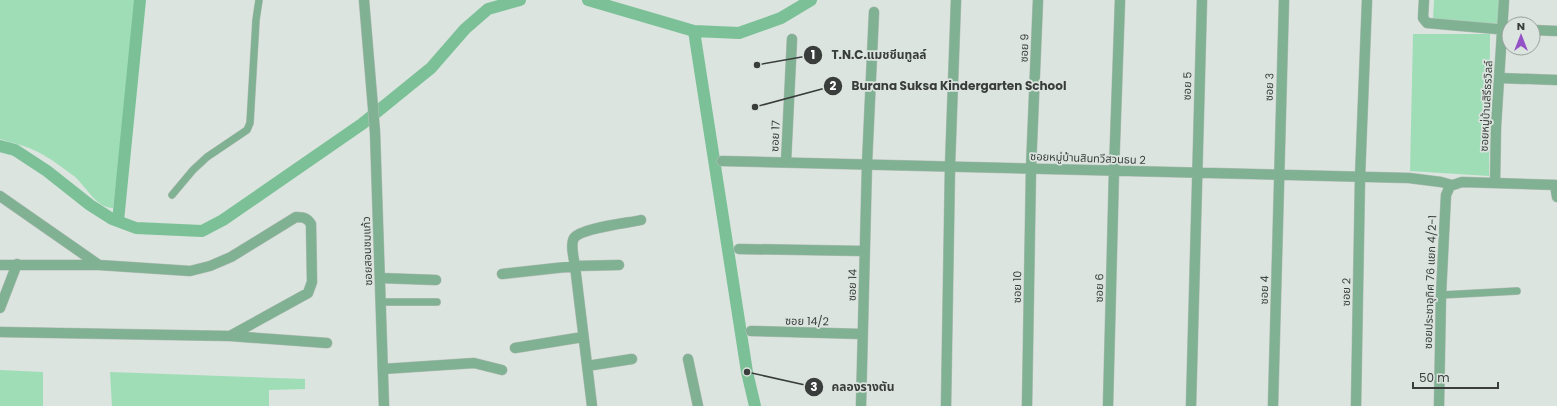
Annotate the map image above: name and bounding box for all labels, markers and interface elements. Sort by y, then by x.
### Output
north arrow [1501,16,1541,56]
text: N [1517,18,1525,34]
street label: ซอย 9 [1016,33,1033,63]
callout: T.N.C.แมชชีนทูลล์ [803,43,934,67]
text: 1 [811,46,815,63]
text: T.N.C.แมชชีนทูลล์ [831,46,927,63]
street label: ซอยหมู่บ้านสิรีธรวิลล์ [1476,60,1496,152]
street label: ซอย 5 [1179,71,1196,101]
street label: ซอย 3 [1261,73,1277,101]
callout: Burana Suksa Kindergarten School [823,74,1074,98]
text: 2 [830,77,837,94]
text: Burana Suksa Kindergarten School [852,77,1066,94]
street label: ซอย 17 [766,120,784,152]
street label: ซอยหมู่บ้านสินทวีสวนธน 2 [1030,148,1146,168]
street label: ซอยประชาอุทิศ 76 แยก 4/2-1 [1420,215,1440,349]
street label: ซอยสอนชมแก้ว [358,216,376,286]
street label: ซอย 14 [843,268,861,301]
street label: ซอย 10 [1009,271,1025,303]
street label: ซอย 6 [1091,273,1107,303]
street label: ซอย 4 [1256,275,1272,305]
street label: ซอย 2 [1338,278,1354,306]
street label: ซอย 14/2 [785,313,829,329]
scale bar [1413,364,1498,390]
text: 50 m [1419,369,1450,386]
callout: คลองรางตัน [804,375,903,399]
text: 3 [810,378,818,395]
text: คลองรางตัน [832,378,894,395]

